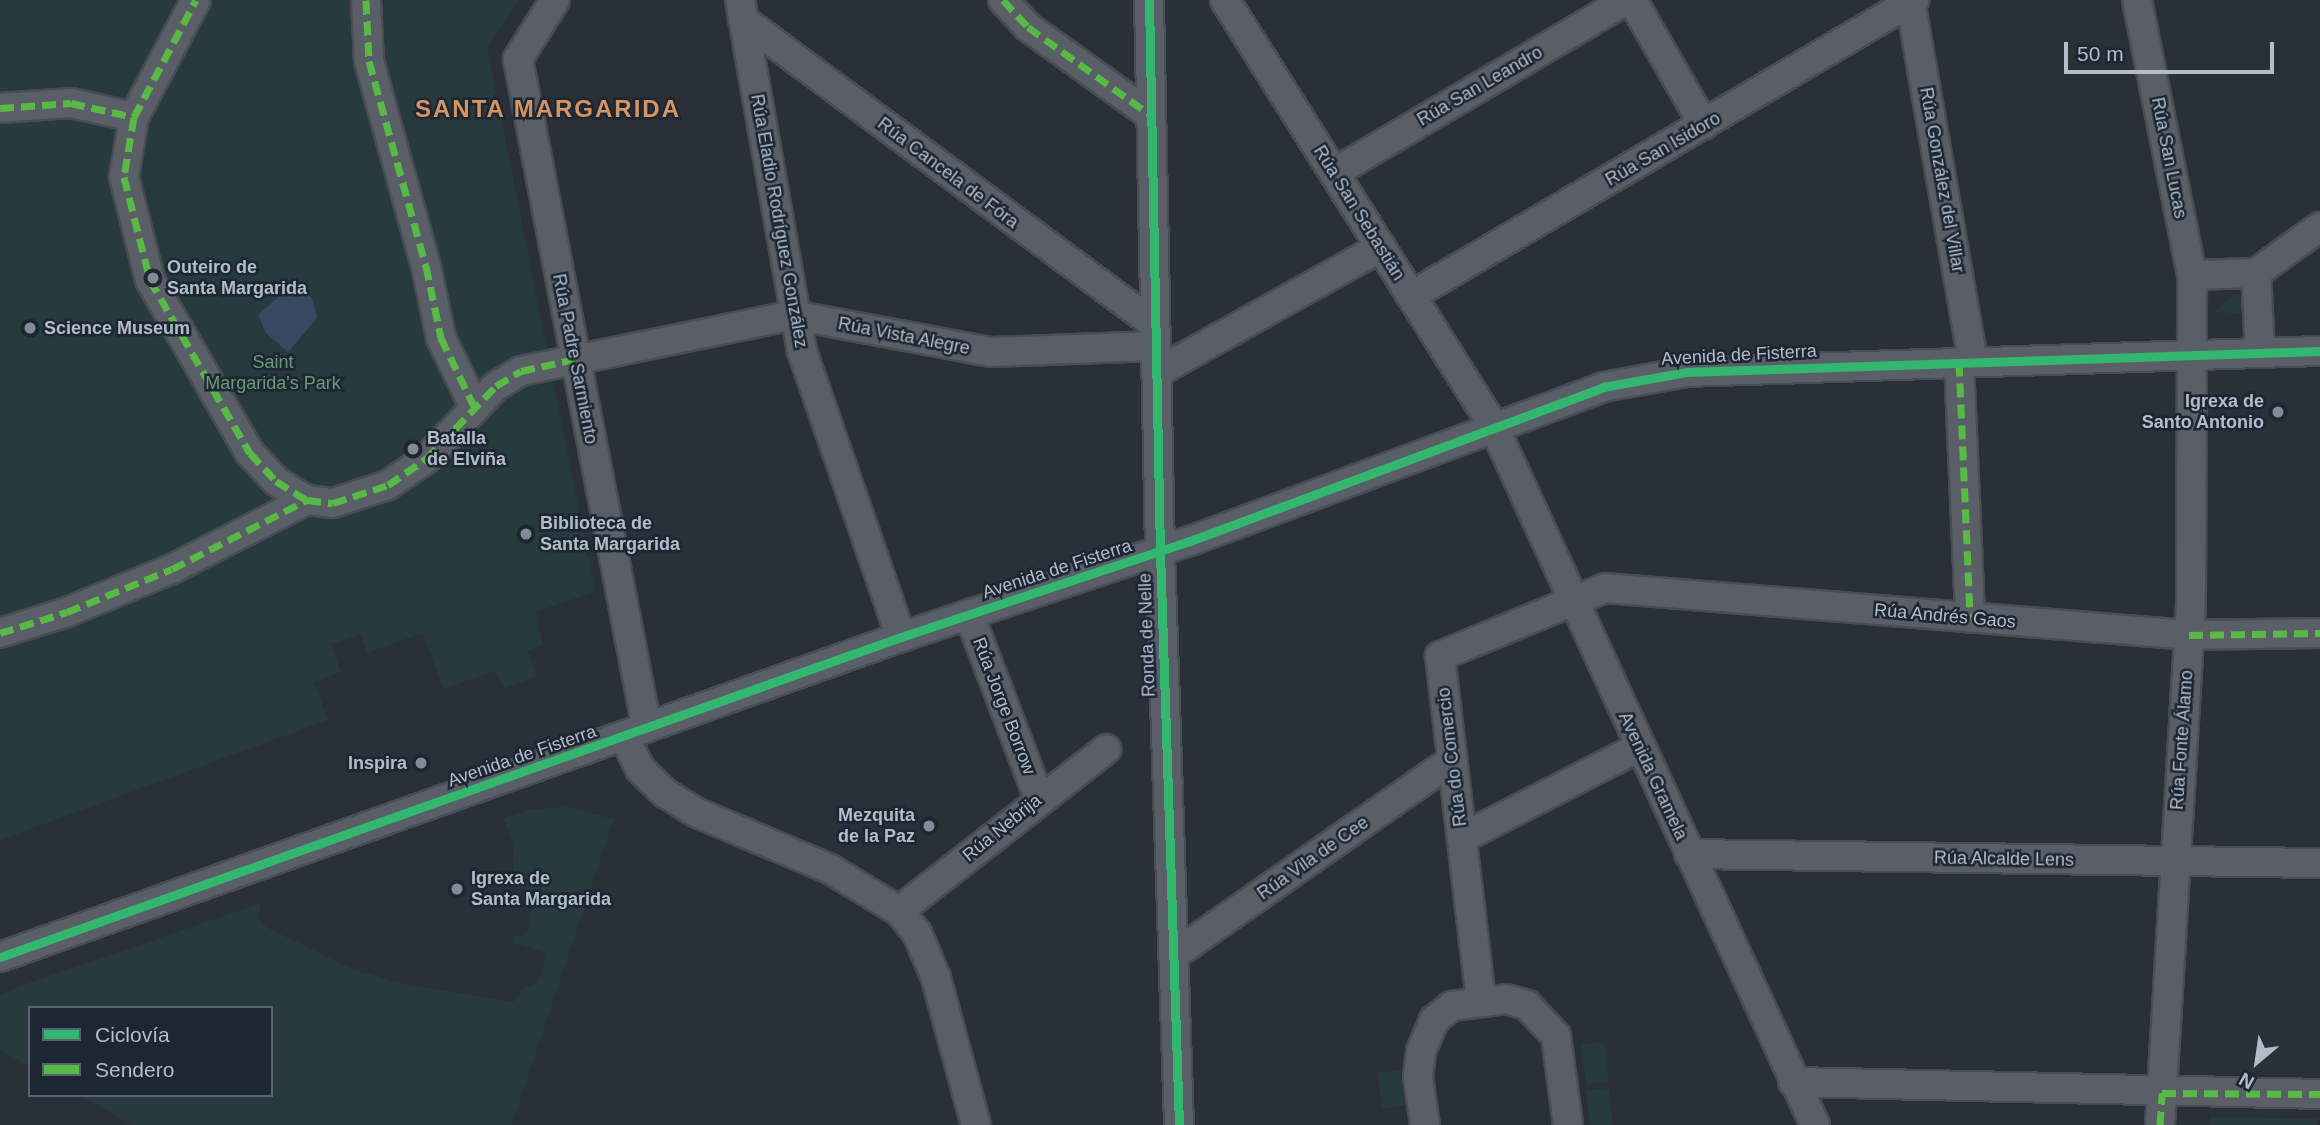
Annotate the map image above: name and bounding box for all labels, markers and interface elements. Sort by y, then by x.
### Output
scale bar [2068,28,2278,72]
street label: Rúa San Leandro [1413,41,1547,131]
text: 50 m [2077,42,2124,65]
street label: Rúa González del Villar [1915,86,1969,274]
street label: Rúa Eladio Rodríguez González [746,93,812,349]
district label: SANTA MARGARIDA [416,95,680,123]
street label: Rúa San Lucas [2147,96,2191,220]
street label: Rúa San Isidoro [1602,107,1724,191]
street label: Rúa Cancela de Fóra [873,113,1023,233]
street label: Rúa San Sebastián [1309,142,1409,284]
place label: Outeiro de Santa Margarida [167,257,307,300]
marker: Outeiro de Santa Margarida [145,270,161,286]
street label: Rúa Padre Sarmiento [548,272,602,446]
street label: Rúa Vista Alegre [836,313,972,359]
place label: Science Museum [44,317,190,339]
marker: Science Museum [22,320,38,336]
street label: Avenida de Fisterra [1661,340,1817,370]
park label: Saint Margarida's Park [205,352,341,394]
place label: Igrexa de Santo Antonio [2141,391,2264,434]
marker: Igrexa de Santo Antonio [2270,404,2286,420]
place label: Batalla de Elviña [427,428,506,471]
marker: Batalla de Elviña [405,441,421,457]
place label: Biblioteca de Santa Margarida [540,513,680,556]
marker: Biblioteca de Santa Margarida [518,526,534,542]
street label: Avenida de Fisterra [980,535,1134,603]
street label: Ronda de Nelle [1134,573,1160,697]
street label: Rúa Andrés Gaos [1873,599,2017,633]
street label: Rúa Jorge Borrow [968,634,1040,778]
street label: Rúa Fonte Álamo [2166,669,2198,811]
street label: Rúa do Comercio [1433,686,1471,828]
street label: Avenida Gramela [1614,709,1692,843]
street label: Avenida de Fisterra [445,720,599,792]
place label: Inspira [348,752,407,774]
marker: Inspira [413,755,429,771]
street label: Rúa Nebrija [958,790,1046,866]
place label: Mezquita de la Paz [838,805,915,848]
street label: Rúa Vila de Cee [1253,812,1373,904]
marker: Mezquita de la Paz [921,818,937,834]
street label: Rúa Alcalde Lens [1933,847,2075,871]
place label: Igrexa de Santa Margarida [471,868,611,910]
marker: Igrexa de Santa Margarida [449,881,465,897]
legend [28,1006,273,1097]
text: Ciclovía [95,1023,170,1046]
north arrow [2222,1027,2292,1097]
text: Sendero [95,1058,174,1081]
text: N [2235,1068,2258,1093]

